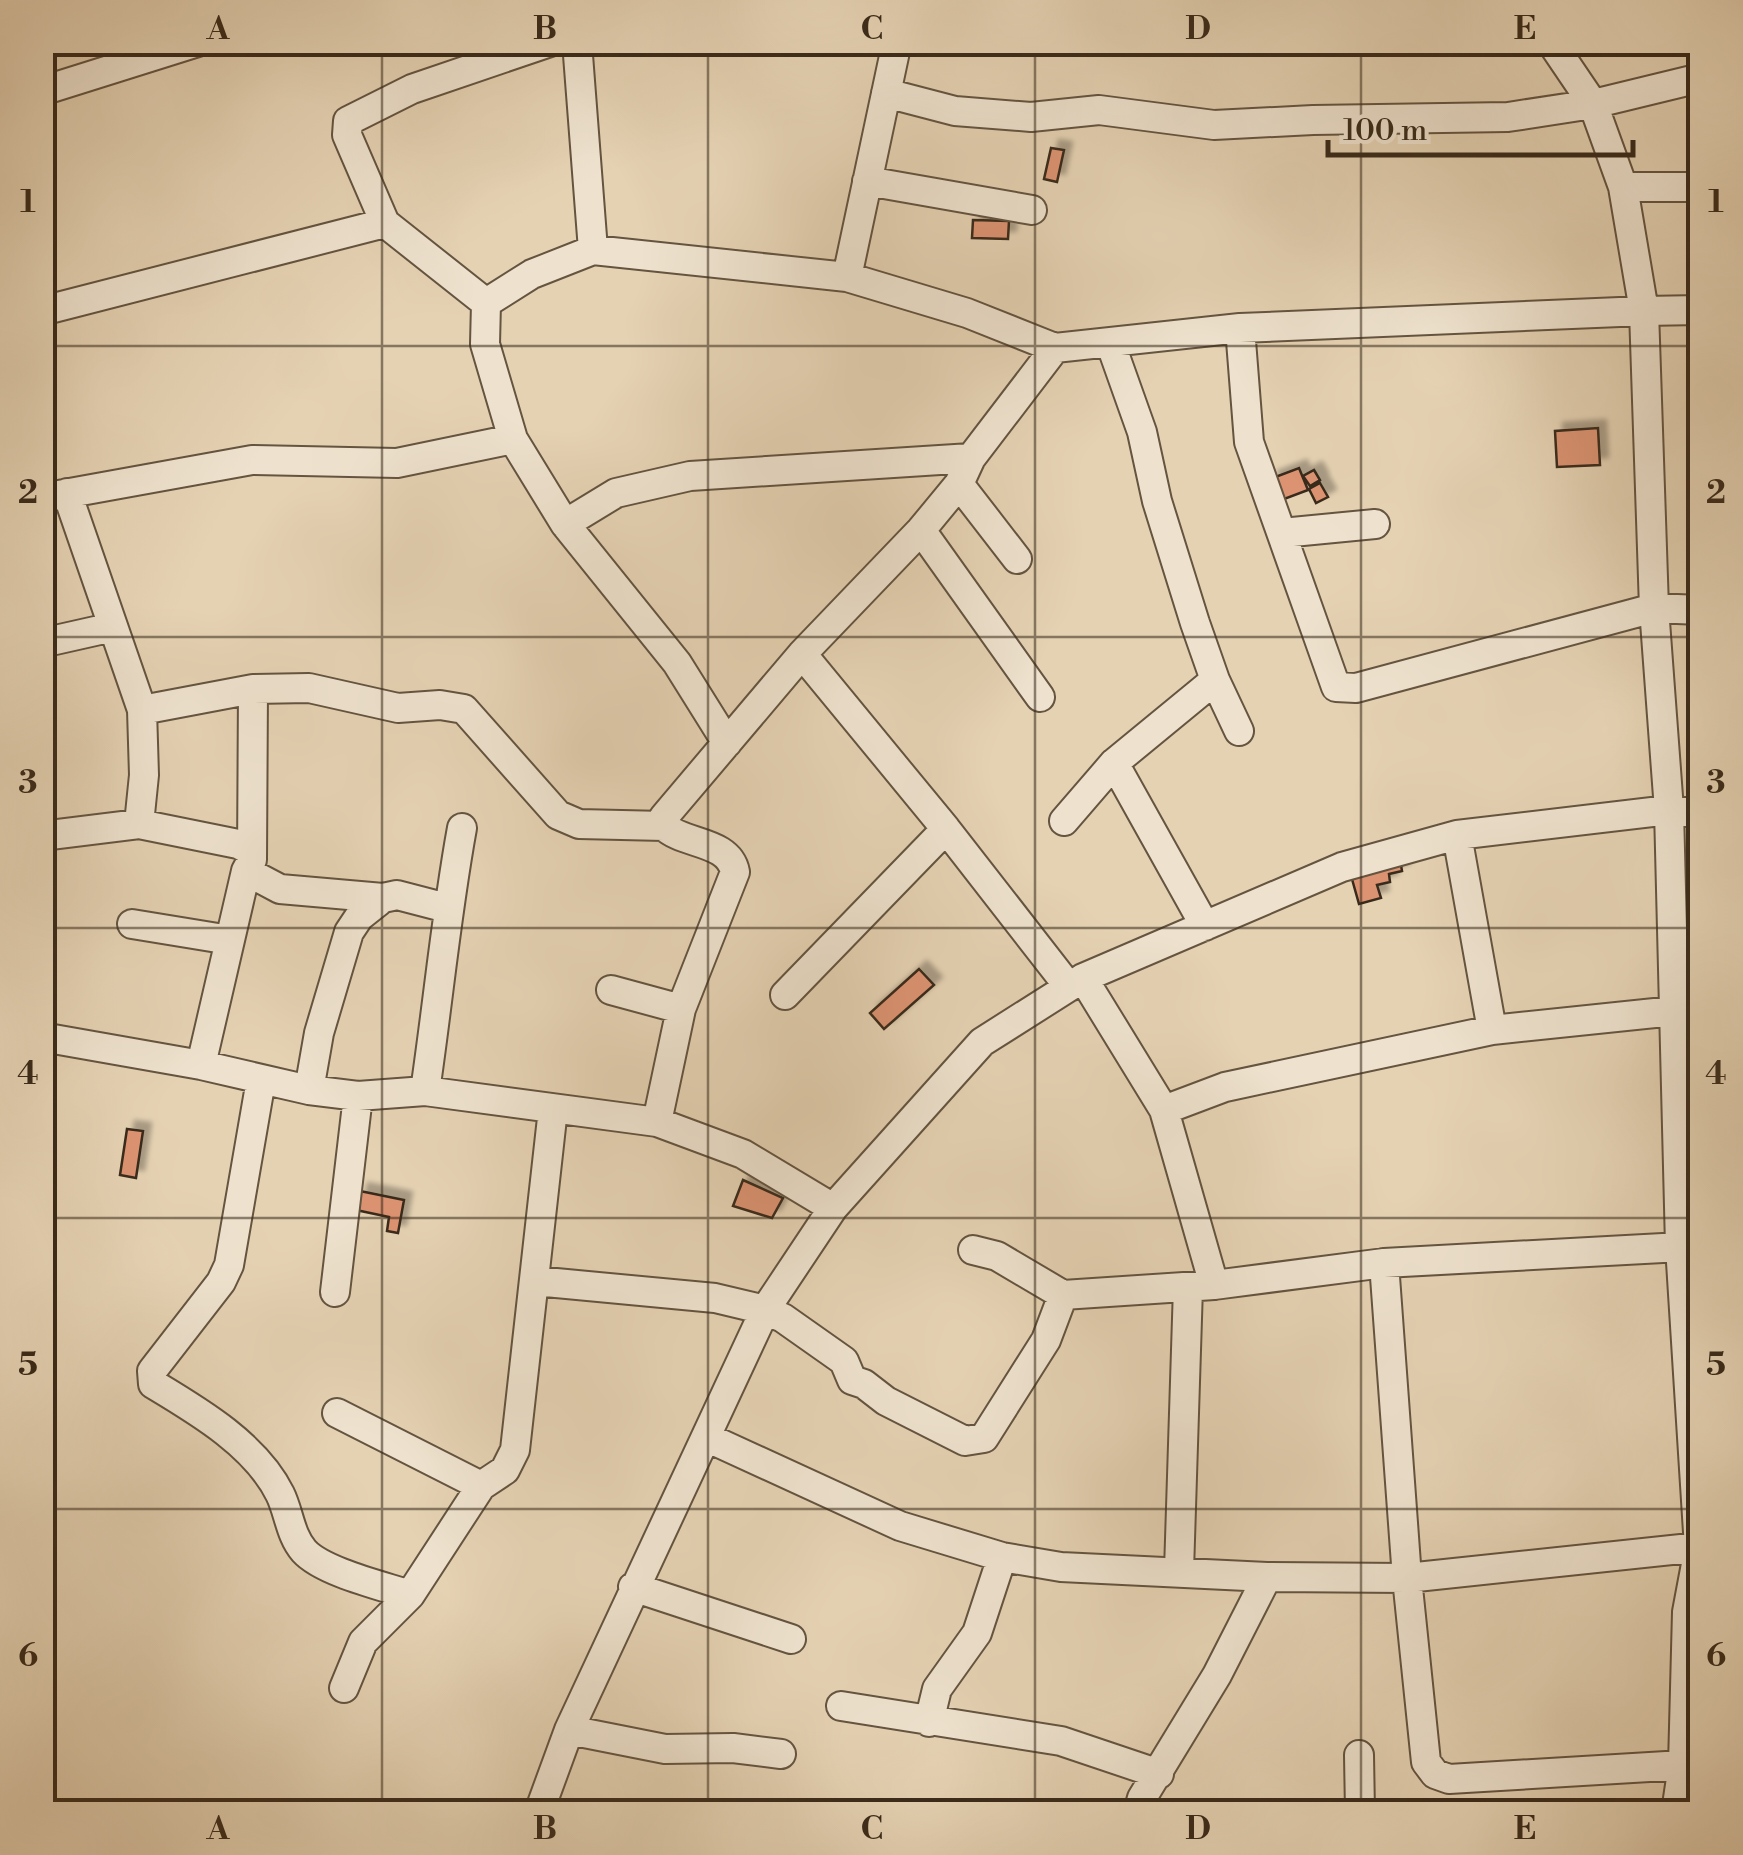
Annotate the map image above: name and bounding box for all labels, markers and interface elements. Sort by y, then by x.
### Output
text: A [206,9,231,49]
text: B [533,9,557,49]
text: C [861,9,883,49]
text: D [1185,9,1211,49]
text: E [1514,9,1536,49]
scale bar [1328,95,1633,157]
text: 100 m [1343,112,1427,150]
text: 1 [20,182,36,222]
text: 1 [1708,182,1724,222]
text: 2 [18,473,38,513]
text: 2 [1706,473,1726,513]
text: 3 [18,763,38,803]
text: 3 [1706,763,1726,803]
text: 4 [17,1054,39,1094]
text: 4 [1705,1054,1727,1094]
text: 5 [18,1345,38,1385]
text: 5 [1706,1345,1726,1385]
text: 6 [18,1636,38,1676]
text: 6 [1706,1636,1726,1676]
text: A [206,1809,231,1849]
text: B [533,1809,557,1849]
text: C [861,1809,883,1849]
text: D [1185,1809,1211,1849]
text: E [1514,1809,1536,1849]

